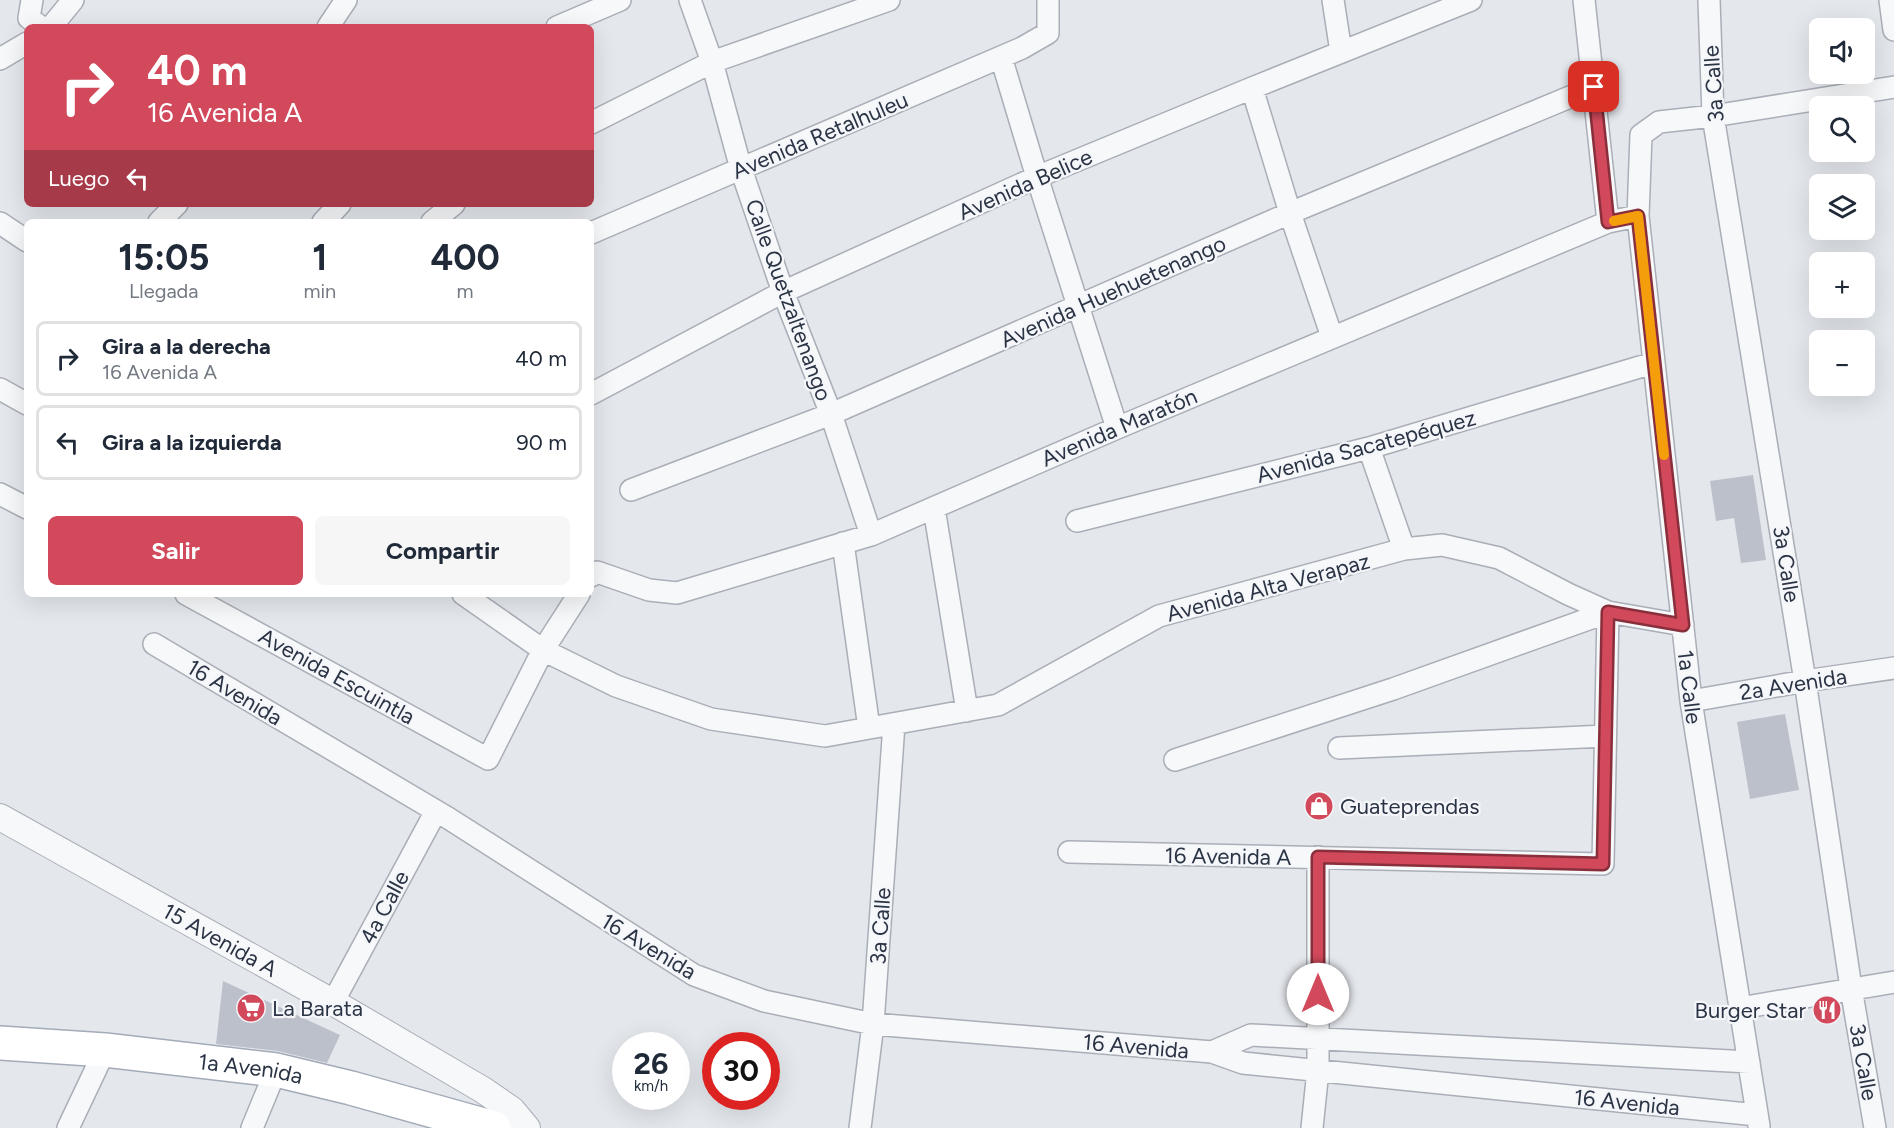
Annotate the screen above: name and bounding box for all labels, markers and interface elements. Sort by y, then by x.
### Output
map controls [1809,18,1875,396]
button: sound [1809,18,1875,84]
street label: 3a Calle [1697,44,1730,124]
text: 40 m [147,45,247,96]
icon: right [48,48,126,126]
pin [1568,61,1619,112]
icon: arrive [1577,70,1610,103]
street label: Avenida Retalhuleu [728,86,912,185]
text: 16 Avenida A [147,96,302,129]
button: search [1809,96,1875,162]
street label: Avenida Belice [954,143,1097,226]
icon: left [121,162,154,195]
text: Luego [48,165,109,192]
button: layers [1809,174,1875,240]
street label: Calle Quetzaltenango [739,196,838,405]
street label: Avenida Huehuetenango [996,230,1230,353]
text: 15:05 [118,236,209,279]
text: 1 [312,236,327,279]
text: 400 [430,236,500,279]
button: + [1809,252,1875,318]
text: Llegada [129,279,199,303]
text: min [303,279,336,303]
text: m [457,279,474,303]
button: − [1809,330,1875,396]
text: Gira a la derecha [102,333,271,360]
icon: right [51,342,84,375]
text: 40 m [515,345,567,372]
text: 16 Avenida A [102,360,217,384]
street label: Avenida Maratón [1037,382,1201,472]
street label: Avenida Sacatepéquez [1254,404,1479,489]
icon: left [51,426,84,459]
text: Gira a la izquierda [102,429,282,456]
text: 90 m [516,429,567,456]
button: Salir [48,516,303,585]
button: Compartir [315,516,570,585]
street label: 3a Calle [1767,524,1806,604]
street label: Avenida Alta Verapaz [1163,547,1373,628]
street label: Avenida Escuintla [254,622,419,730]
street label: 1a Calle [1672,648,1707,726]
street label: 16 Avenida [182,653,287,731]
street label: 2a Avenida [1737,663,1849,706]
shop icon: Guateprendas [1303,790,1335,822]
place label: Guateprendas [1340,793,1480,820]
street label: 16 Avenida A [1164,842,1292,871]
street label: 4a Calle [354,866,415,948]
street label: 3a Calle [864,886,897,966]
street label: 15 Avenida A [158,897,282,983]
street label: 16 Avenida [596,907,701,985]
position arrow [1286,962,1350,1026]
supermarket icon: La Barata [235,992,267,1024]
restaurant icon: Burger Star [1811,994,1843,1026]
place label: La Barata [272,995,363,1022]
place label: Burger Star [1695,997,1807,1024]
street label: 3a Calle [1843,1022,1884,1103]
street label: 16 Avenida [1082,1028,1190,1065]
speed limit sign: 30 [702,1032,780,1110]
text: 26 [634,1045,668,1082]
street label: 1a Avenida [197,1048,305,1090]
text: km/h [634,1077,668,1095]
street label: 16 Avenida [1573,1084,1681,1121]

